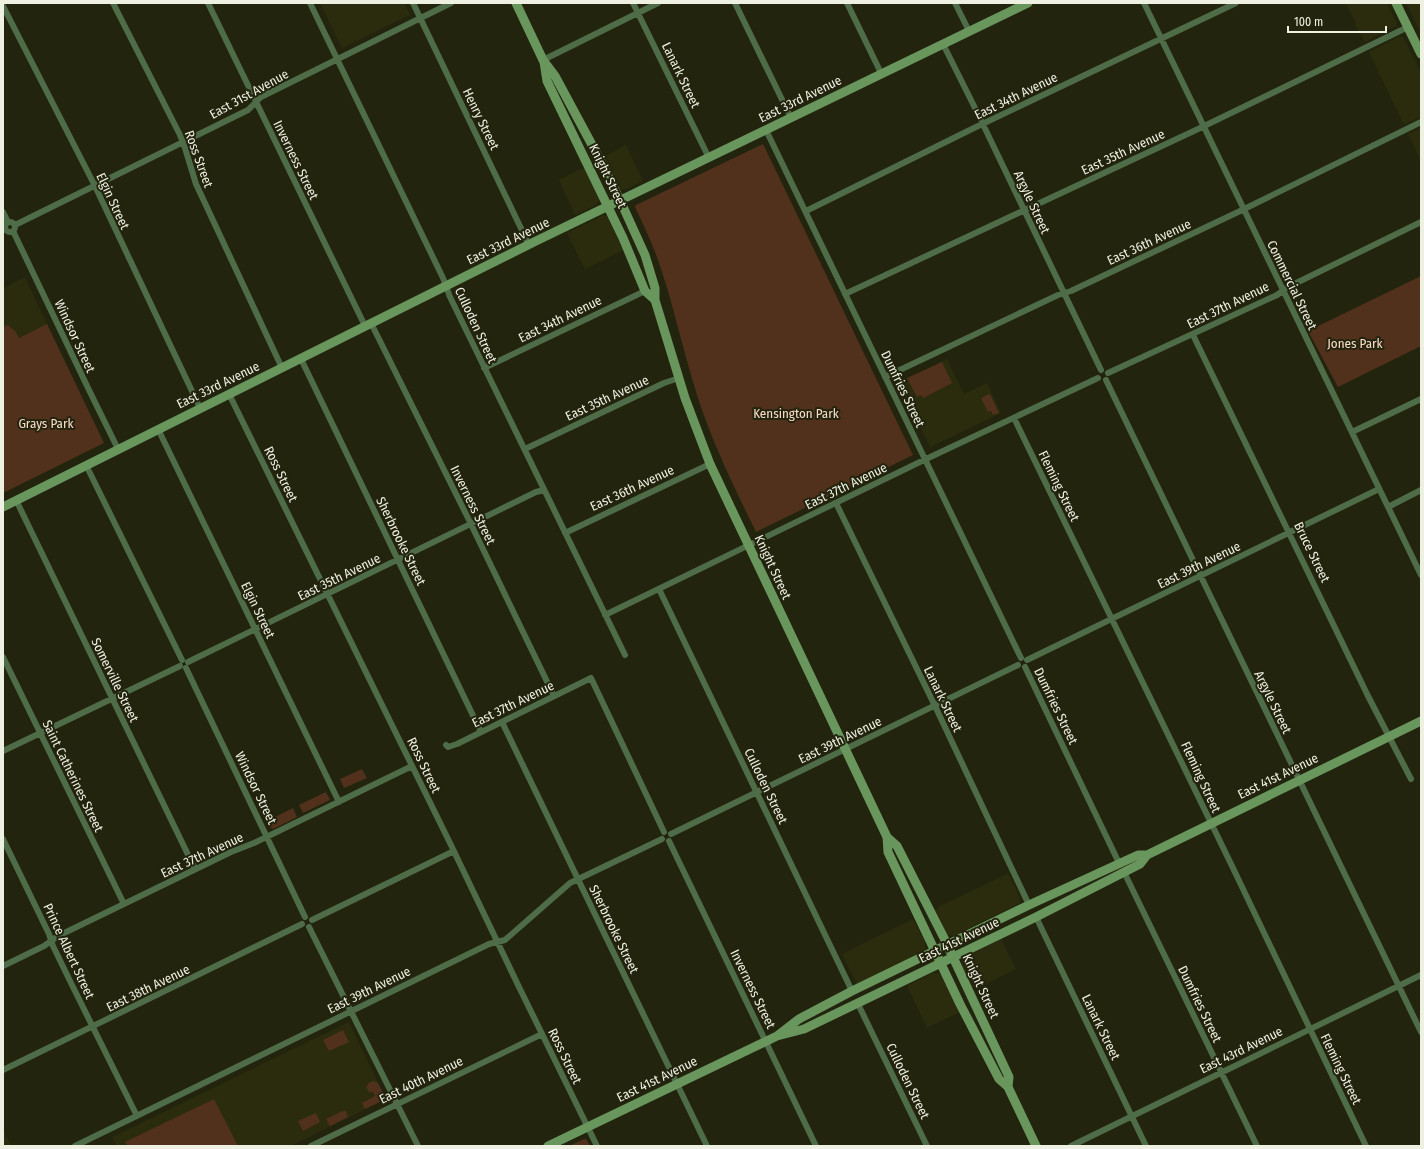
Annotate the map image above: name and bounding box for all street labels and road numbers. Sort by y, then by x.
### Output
street label: Lanark Street [659,40,704,111]
street label: East 31st Avenue [207,66,291,122]
street label: East 34th Avenue [972,69,1060,123]
street label: East 33rd Avenue [756,73,844,125]
street label: Henry Street [460,86,503,153]
street label: Inverness Street [270,118,322,203]
street label: East 35th Avenue [1079,126,1167,178]
street label: Ross Street [182,128,217,190]
street label: Knight Street [586,142,630,211]
street label: Argyle Street [1011,168,1053,237]
street label: Elgin Street [93,170,133,232]
street label: East 33rd Avenue [464,215,552,267]
street label: East 36th Avenue [1105,216,1193,268]
street label: Commercial Street [1264,238,1320,333]
street label: East 37th Avenue [1185,279,1271,331]
street label: Culloden Street [452,285,500,366]
street label: East 34th Avenue [516,292,604,346]
street label: Windsor Street [52,297,99,376]
street label: Dumfries Street [878,348,928,430]
street label: East 33rd Avenue [174,359,262,411]
street label: East 35th Avenue [563,372,651,424]
street label: Ross Street [261,444,301,505]
street label: Fleming Street [1035,448,1083,524]
street label: East 37th Avenue [803,460,889,512]
street label: East 36th Avenue [588,462,676,514]
street label: Inverness Street [447,463,499,548]
street label: Sherbrooke Street [373,494,429,588]
street label: Bruce Street [1291,519,1333,585]
street label: Knight Street [752,532,795,602]
street label: East 39th Avenue [1155,538,1243,592]
street label: East 35th Avenue [295,551,383,603]
street label: Elgin Street [238,579,278,641]
street label: Somerville Street [88,636,142,725]
street label: Lanark Street [921,664,966,735]
street label: Dumfries Street [1031,665,1081,747]
street label: Argyle Street [1251,668,1295,736]
street label: East 37th Avenue [470,678,556,730]
street label: East 39th Avenue [796,713,884,767]
street label: Saint Catherines Street [39,718,107,835]
street label: Ross Street [404,735,444,796]
street label: Fleming Street [1178,739,1224,816]
street label: Culloden Street [741,746,791,827]
street label: Windsor Street [232,749,280,827]
street label: East 41st Avenue [1235,750,1321,802]
street label: East 37th Avenue [158,829,246,881]
street label: Sherbrooke Street [586,882,642,976]
street label: Prince Albert Street [40,901,98,1002]
street label: East 41st Avenue [916,914,1002,966]
street label: Inverness Street [727,947,779,1032]
street label: Knight Street [960,951,1003,1021]
street label: East 38th Avenue [104,961,192,1015]
street label: East 39th Avenue [325,963,413,1017]
street label: Dumfries Street [1175,963,1225,1045]
street label: Lanark Street [1079,992,1124,1063]
street label: East 43rd Avenue [1197,1023,1285,1077]
street label: Ross Street [545,1026,585,1087]
street label: Fleming Street [1317,1031,1365,1107]
street label: Culloden Street [883,1041,933,1122]
street label: East 40th Avenue [377,1053,465,1107]
street label: East 41st Avenue [614,1053,700,1105]

